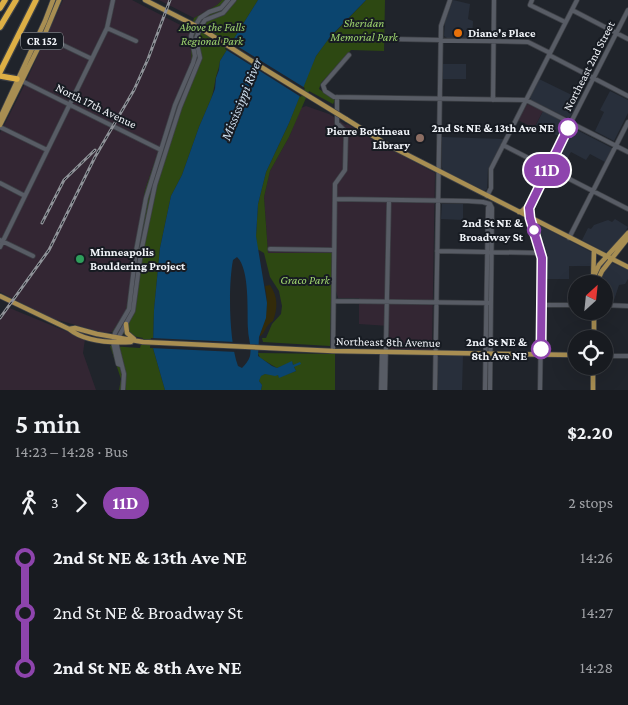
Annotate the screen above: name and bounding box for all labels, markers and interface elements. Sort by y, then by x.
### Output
park label: Sheridan Memorial Park [329,16,398,44]
street label: Northeast 2nd Street [560,18,618,113]
park label: Above the Falls Regional Park [178,20,245,48]
place label: Diane's Place [468,26,536,40]
marker: Diane's Place [452,27,464,39]
road number: CR 152 [21,32,63,49]
water label: Mississippi River [217,54,265,143]
street label: North 17th Avenue [53,80,139,132]
marker: 2nd St NE & 13th Ave NE [558,118,578,138]
place label: 2nd St NE & 13th Ave NE [432,121,554,135]
place label: Pierre Bottineau Library [327,124,410,152]
marker: Pierre Bottineau Library [414,132,426,144]
line badge: 11D [518,154,576,186]
text: 11D [534,160,560,180]
place label: 2nd St NE & Broadway St [459,216,524,244]
marker: 2nd St NE & Broadway St [527,223,541,237]
place label: Minneapolis Bouldering Project [90,245,186,273]
marker: Minneapolis Bouldering Project [74,253,86,265]
park label: Graco Park [280,273,331,287]
north arrow [568,275,612,320]
map controls [568,275,613,375]
button: locate [568,330,613,375]
street label: Northeast 8th Avenue [336,334,440,350]
place label: 2nd St NE & 8th Ave NE [466,335,528,363]
marker: 2nd St NE & 8th Ave NE [531,339,551,359]
text: 5 min [15,408,81,439]
text: $2.20 [567,422,613,443]
text: 14:23 – 14:28 · Bus [15,443,128,460]
icon: walk [15,489,43,517]
icon: forward [67,489,95,517]
text: 11D [113,493,139,513]
text: 3 [51,494,59,511]
text: 2 stops [568,494,613,511]
text: 2nd St NE & 13th Ave NE [53,547,247,568]
text: 14:26 [580,549,613,566]
text: 2nd St NE & Broadway St [53,602,243,623]
text: 14:27 [581,604,613,621]
text: 2nd St NE & 8th Ave NE [53,657,241,678]
text: 14:28 [580,659,613,676]

